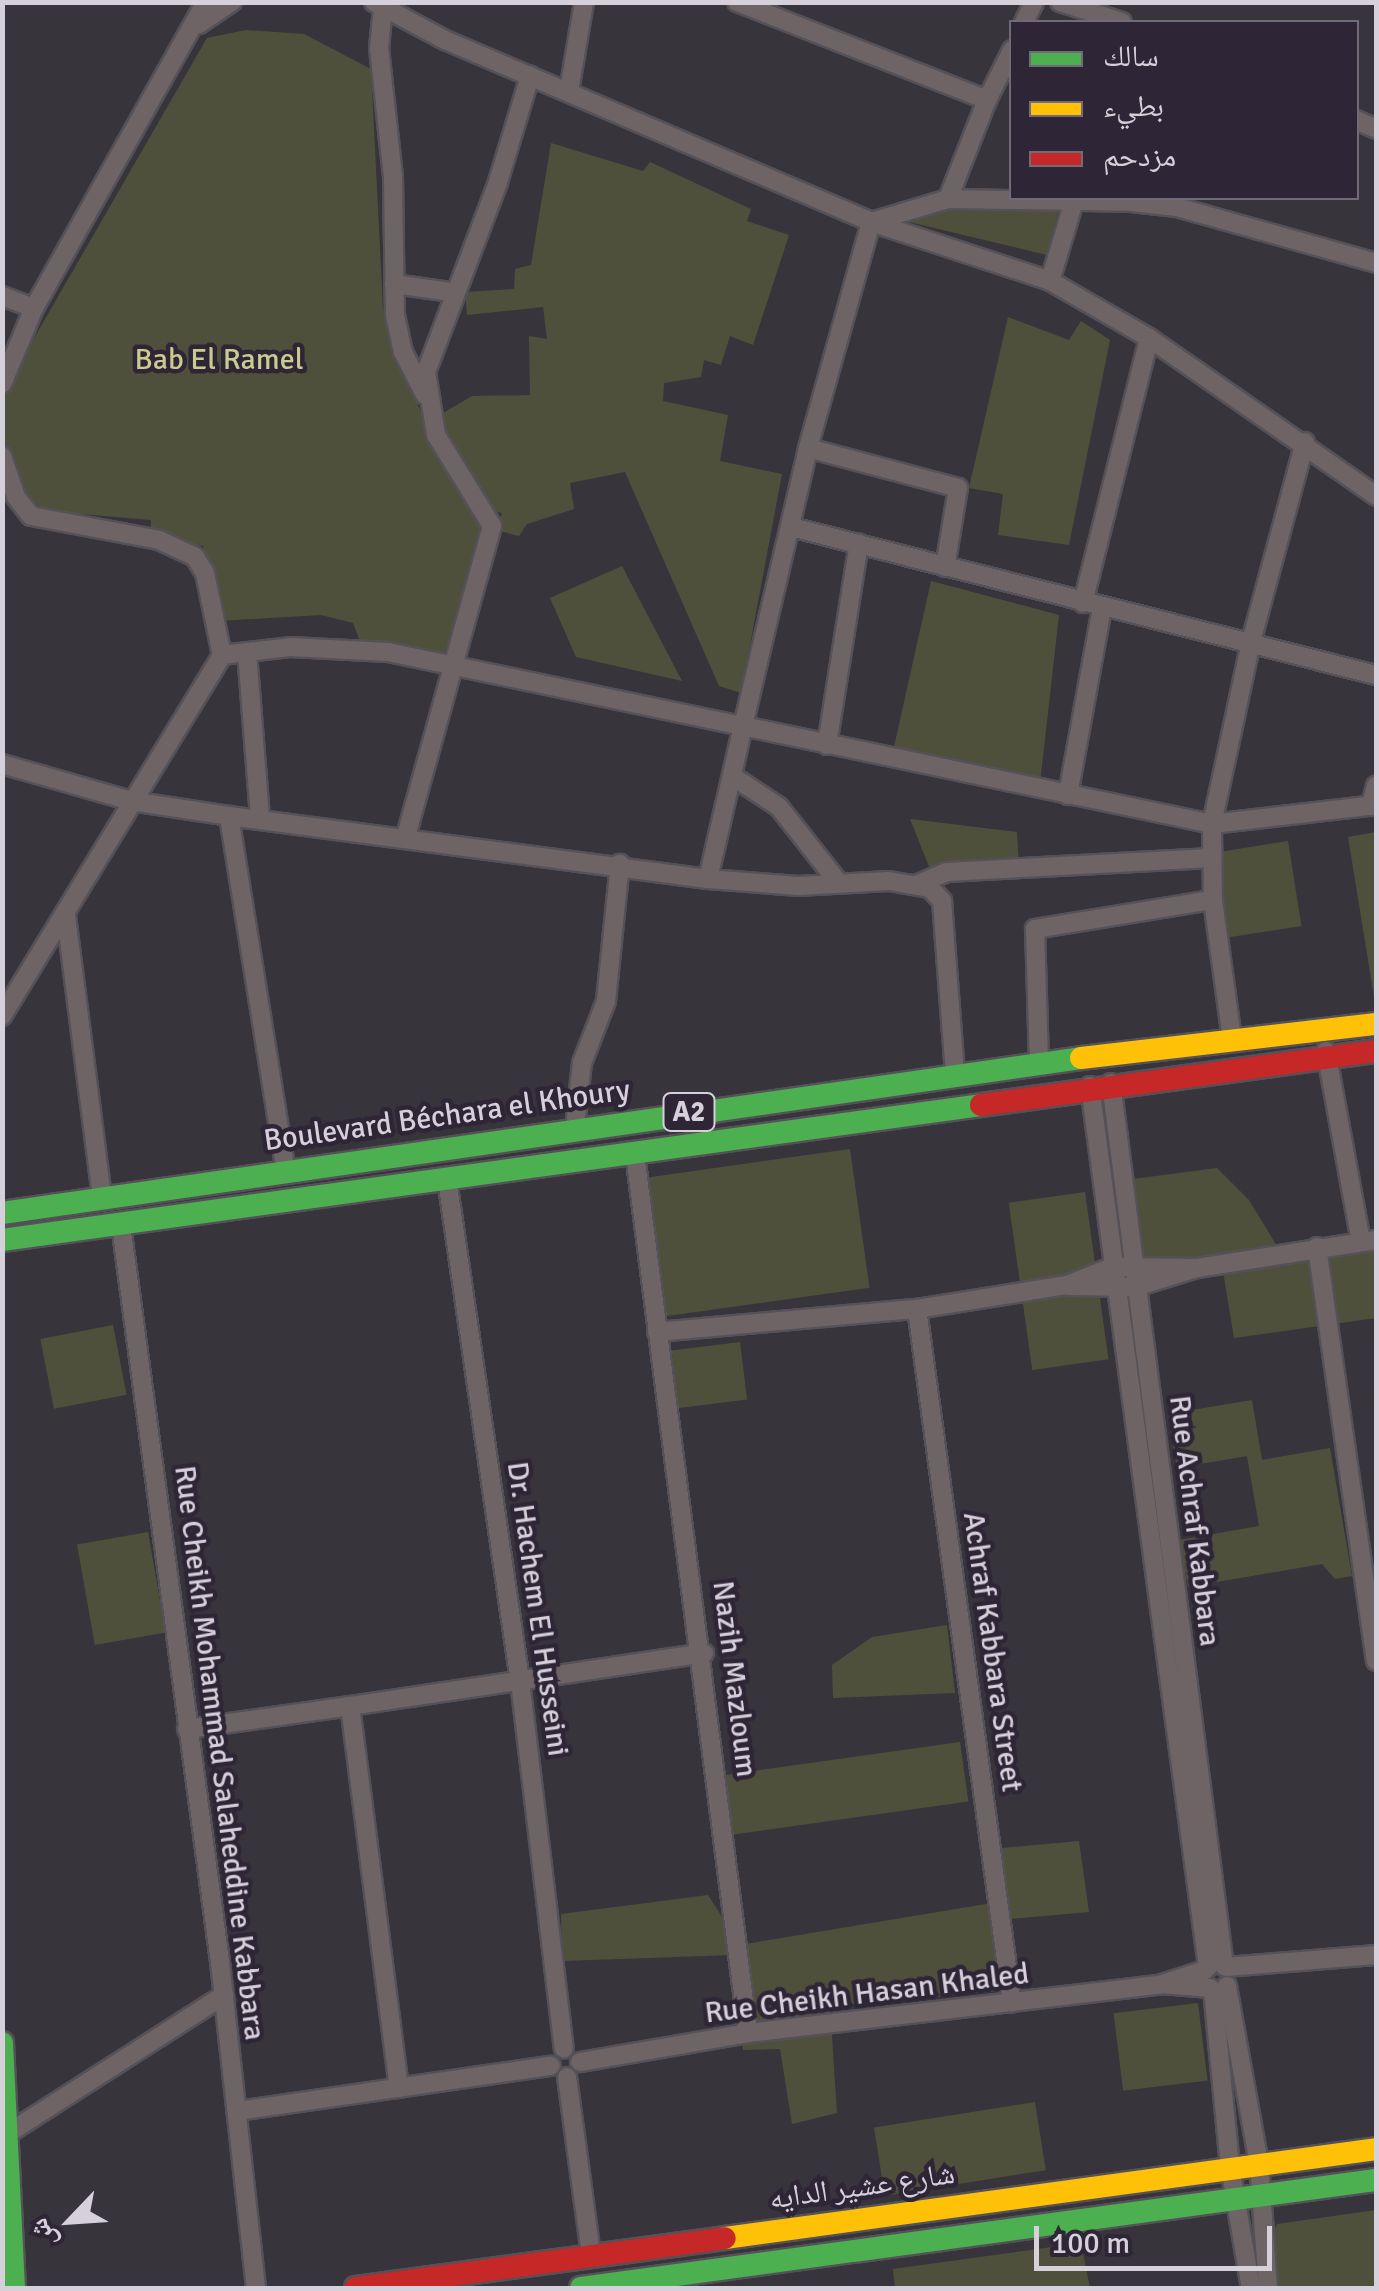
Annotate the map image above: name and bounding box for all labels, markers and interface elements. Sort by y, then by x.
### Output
legend [1009,20,1359,200]
text: سالك [1103,38,1159,75]
text: بطيء [1103,88,1164,125]
text: مزدحم [1103,138,1176,175]
park label: Bab El Ramel [135,342,303,378]
street label: Boulevard Béchara el Khoury [262,1072,632,1160]
road number: A2 [662,1089,716,1135]
street label: Rue Achraf Kabbara [1161,1393,1227,1649]
street label: Dr. Hachem El Husseini [498,1459,576,1759]
street label: Rue Cheikh Mohammad Salaheddine Kabbara [166,1464,272,2042]
street label: Achraf Kabbara Street [955,1510,1029,1794]
street label: Nazih Mazloum [704,1579,764,1779]
street label: Rue Cheikh Hasan Khaled [703,1956,1031,2032]
street label: شارع عشير الدايه [767,2156,957,2218]
north arrow [20,2171,120,2271]
scale bar [1039,2206,1276,2268]
text: ش [21,2213,64,2254]
text: 100 m [1051,2225,1130,2262]

